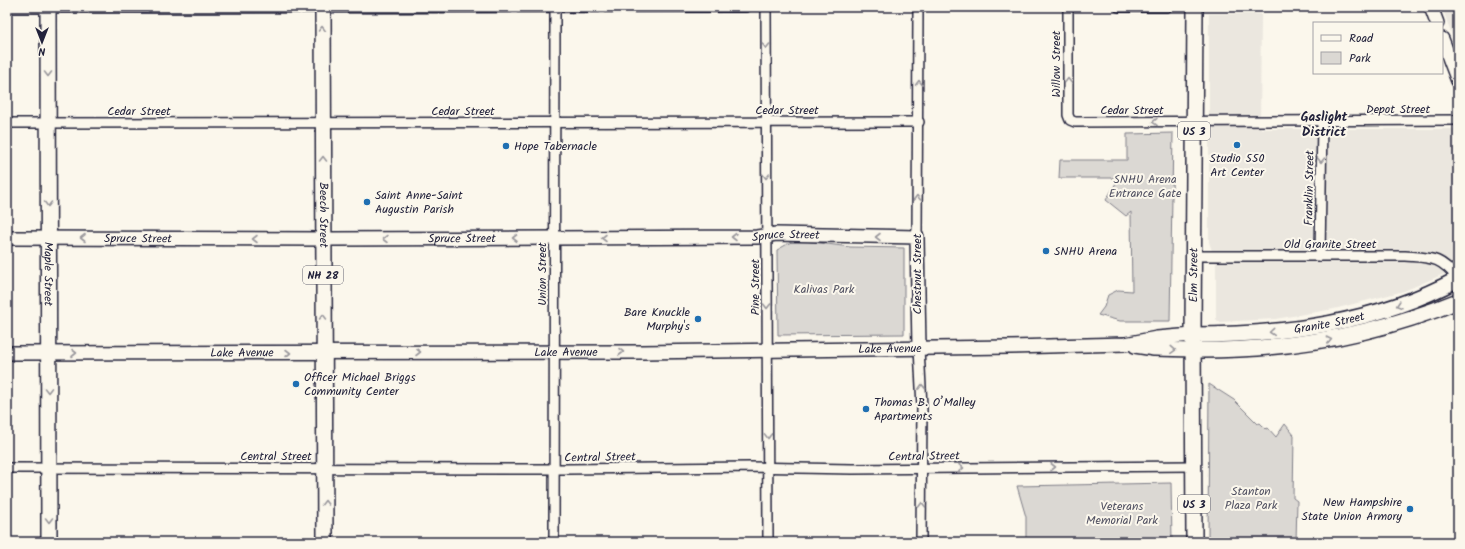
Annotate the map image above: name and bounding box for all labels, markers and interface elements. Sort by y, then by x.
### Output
north arrow [22,22,62,62]
legend [1313,22,1443,74]
one-way arrow [318,26,326,32]
text: Road [1349,29,1374,48]
street label: Willow Street [1047,30,1066,97]
text: N [38,42,45,60]
one-way arrow [762,43,770,49]
text: Park [1349,49,1371,68]
one-way arrow [44,71,52,77]
one-way arrow [1064,78,1072,84]
one-way arrow [914,80,923,86]
street label: Depot Street [1366,100,1430,119]
street label: Cedar Street [755,101,819,120]
street label: Cedar Street [1100,101,1164,120]
street label: Cedar Street [107,102,171,121]
street label: Cedar Street [431,102,495,121]
district label: Gaslight District [1301,107,1347,143]
one-way arrow [1152,118,1158,126]
road number: US 3 [1178,122,1210,140]
place label: Hope Tabernacle [514,137,597,156]
marker: Studio 550 Art Center [1232,140,1242,150]
marker: Hope Tabernacle [501,141,511,151]
place label: Studio 550 Art Center [1210,149,1265,182]
street label: Franklin Street [1299,150,1320,226]
one-way arrow [319,156,327,162]
one-way arrow [1317,157,1325,163]
park label: SNHU Arena Entrance Gate [1109,170,1182,203]
one-way arrow [762,173,770,179]
street label: Beech Street [314,182,333,248]
place label: Saint Anne-Saint Augustin Parish [375,186,463,219]
one-way arrow [913,195,921,201]
marker: Saint Anne-Saint Augustin Parish [362,197,372,207]
one-way arrow [44,201,53,207]
street label: Spruce Street [752,225,820,247]
street label: Spruce Street [104,229,172,249]
street label: Spruce Street [428,229,496,249]
one-way arrow [731,233,737,241]
one-way arrow [875,233,881,241]
street label: Chestnut Street [908,233,927,314]
one-way arrow [80,234,86,242]
one-way arrow [512,234,518,242]
one-way arrow [601,234,607,242]
one-way arrow [252,235,258,243]
one-way arrow [382,235,388,243]
street label: Old Granite Street [1284,235,1377,254]
street label: Maple Street [38,242,58,307]
street label: Union Street [533,242,552,306]
place label: SNHU Arena [1054,242,1118,261]
marker: SNHU Arena [1041,246,1051,256]
street label: Elm Street [1184,247,1204,302]
street label: Pine Street [746,258,765,315]
road number: NH 28 [303,266,343,284]
park label: Kalivas Park [794,280,855,299]
one-way arrow [1395,300,1402,309]
place label: Bare Knuckle Murphy's [624,303,691,336]
one-way arrow [763,303,771,309]
street label: Granite Street [1293,307,1367,339]
one-way arrow [319,314,327,320]
marker: Bare Knuckle Murphy's [693,314,703,324]
one-way arrow [1269,327,1275,336]
one-way arrow [1326,336,1333,344]
street label: Lake Avenue [858,339,922,359]
street label: Lake Avenue [534,343,598,362]
street label: Lake Avenue [210,344,274,363]
one-way arrow [1170,345,1176,354]
one-way arrow [415,348,421,356]
one-way arrow [618,348,624,356]
one-way arrow [71,349,77,357]
one-way arrow [285,349,291,357]
place label: Officer Michael Briggs Community Center [304,368,416,401]
marker: Officer Michael Briggs Community Center [291,379,301,389]
one-way arrow [917,384,926,390]
one-way arrow [44,387,52,393]
place label: Thomas B. O’Malley Apartments [874,393,976,426]
marker: Thomas B. O’Malley Apartments [861,404,871,414]
one-way arrow [764,433,772,439]
street label: Central Street [888,446,960,467]
street label: Central Street [240,447,312,466]
street label: Central Street [564,447,636,468]
one-way arrow [1050,463,1056,471]
one-way arrow [958,464,964,472]
park label: Stanton Plaza Park [1225,482,1278,515]
place label: New Hampshire State Union Armory [1302,493,1403,526]
road number: US 3 [1178,495,1210,513]
park label: Veterans Memorial Park [1086,497,1158,530]
one-way arrow [321,500,329,506]
one-way arrow [918,502,926,508]
marker: New Hampshire State Union Armory [1405,504,1415,514]
one-way arrow [45,517,53,523]

